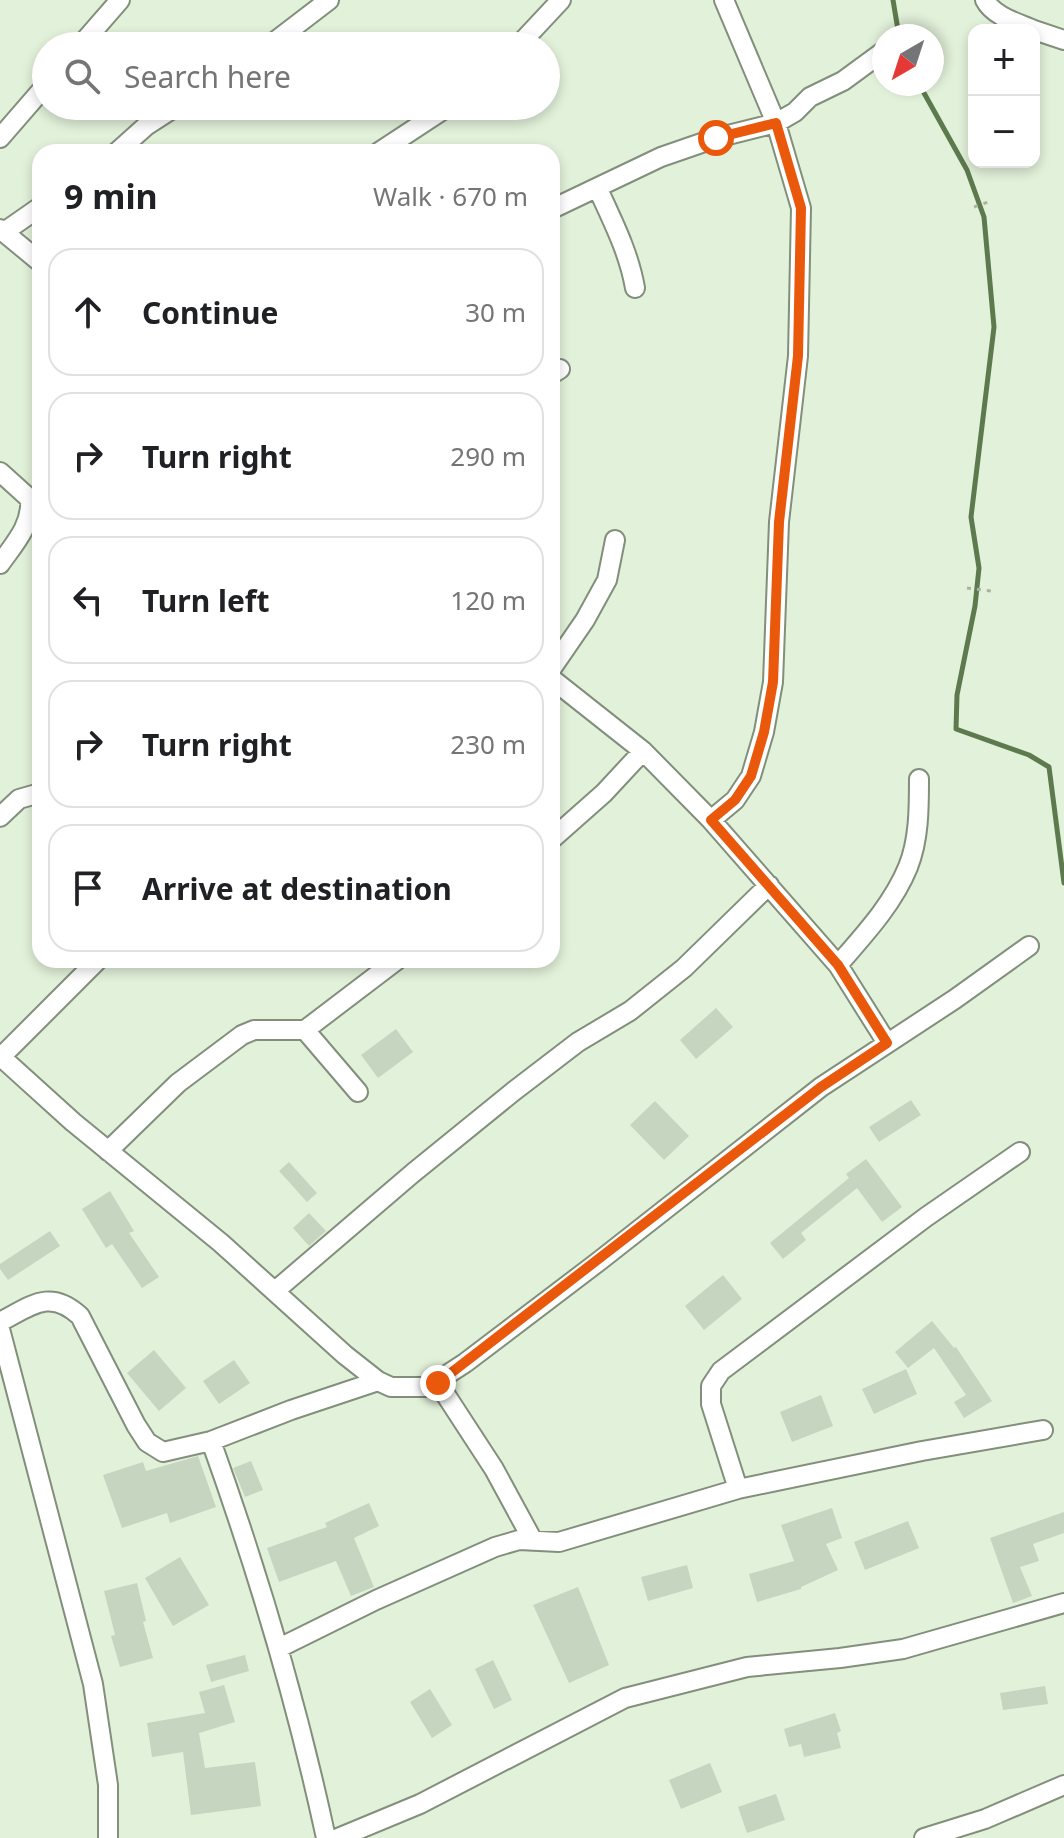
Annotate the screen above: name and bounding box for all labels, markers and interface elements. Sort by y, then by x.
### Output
north arrow [872,24,944,96]
map controls [968,24,1040,168]
button: + [968,24,1040,96]
search box [32,32,560,120]
icon: search [60,54,104,98]
text: Search here [124,56,291,97]
button: − [968,96,1040,168]
route start [698,120,734,156]
text: 9 min [64,173,158,219]
text: Walk · 670 m [373,178,528,214]
icon: ahead [66,290,110,334]
text: Continue [142,292,278,333]
text: 30 m [465,294,526,330]
icon: right [66,434,110,478]
text: Turn right [142,436,292,477]
text: 290 m [450,438,526,474]
icon: left [66,578,110,622]
text: Turn left [142,580,270,621]
text: 120 m [450,582,526,618]
icon: right [66,722,110,766]
text: Turn right [142,724,292,765]
text: 230 m [450,726,526,762]
icon: arrive [66,866,110,910]
text: Arrive at destination [142,868,452,909]
route end [420,1365,456,1401]

